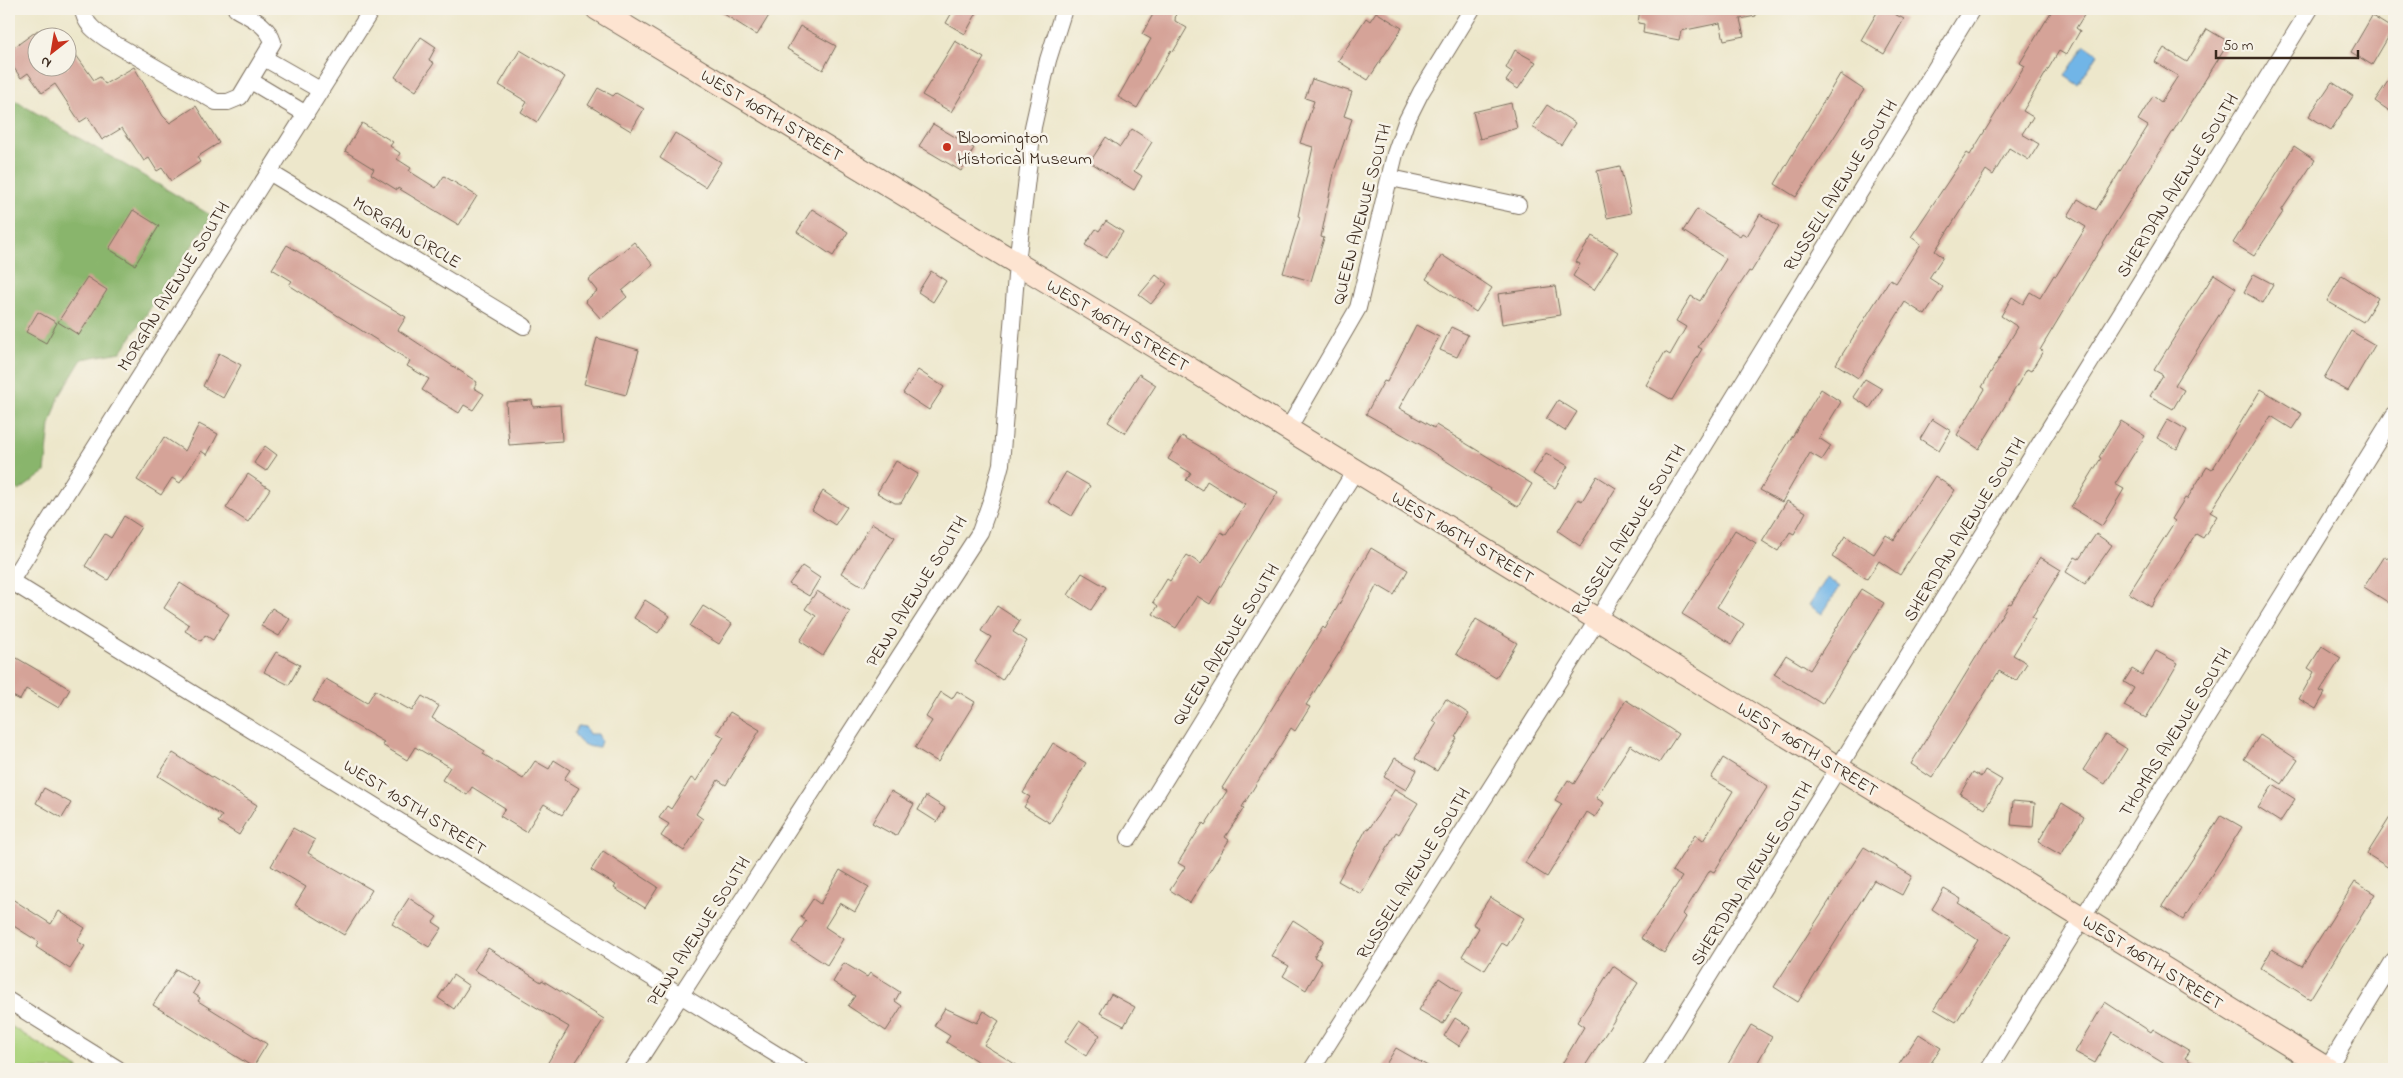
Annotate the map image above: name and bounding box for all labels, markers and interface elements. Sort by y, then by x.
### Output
north arrow [28,28,78,78]
scale bar [2216,28,2358,60]
text: 50 m [2223,35,2254,57]
text: N [37,50,56,73]
street label: WEST 106TH STREET [695,64,847,170]
street label: SHERIDAN AVENUE SOUTH [2111,89,2246,283]
street label: RUSSELL AVENUE SOUTH [1778,95,1905,277]
street label: QUEEN AVENUE SOUTH [1326,121,1400,308]
place label: Bloomington Historical Museum [956,126,1092,173]
marker: Bloomington Historical Museum [941,141,953,153]
street label: MORGAN CIRCLE [347,191,465,276]
street label: MORGAN AVENUE SOUTH [112,197,238,377]
street label: WEST 106TH STREET [1041,274,1193,380]
street label: SHERIDAN AVENUE SOUTH [1898,433,2033,627]
street label: RUSSELL AVENUE SOUTH [1566,440,1693,622]
street label: WEST 106TH STREET [1386,486,1538,592]
street label: PENN AVENUE SOUTH [861,511,975,673]
street label: QUEEN AVENUE SOUTH [1166,559,1287,731]
street label: THOMAS AVENUE SOUTH [2114,643,2240,823]
street label: WEST 106TH STREET [1731,697,1882,805]
street label: WEST 105TH STREET [337,754,490,863]
street label: SHERIDAN AVENUE SOUTH [1685,777,1820,971]
street label: RUSSELL AVENUE SOUTH [1351,783,1478,965]
street label: PENN AVENUE SOUTH [641,852,758,1012]
street label: WEST 106TH STREET [2076,910,2227,1018]

